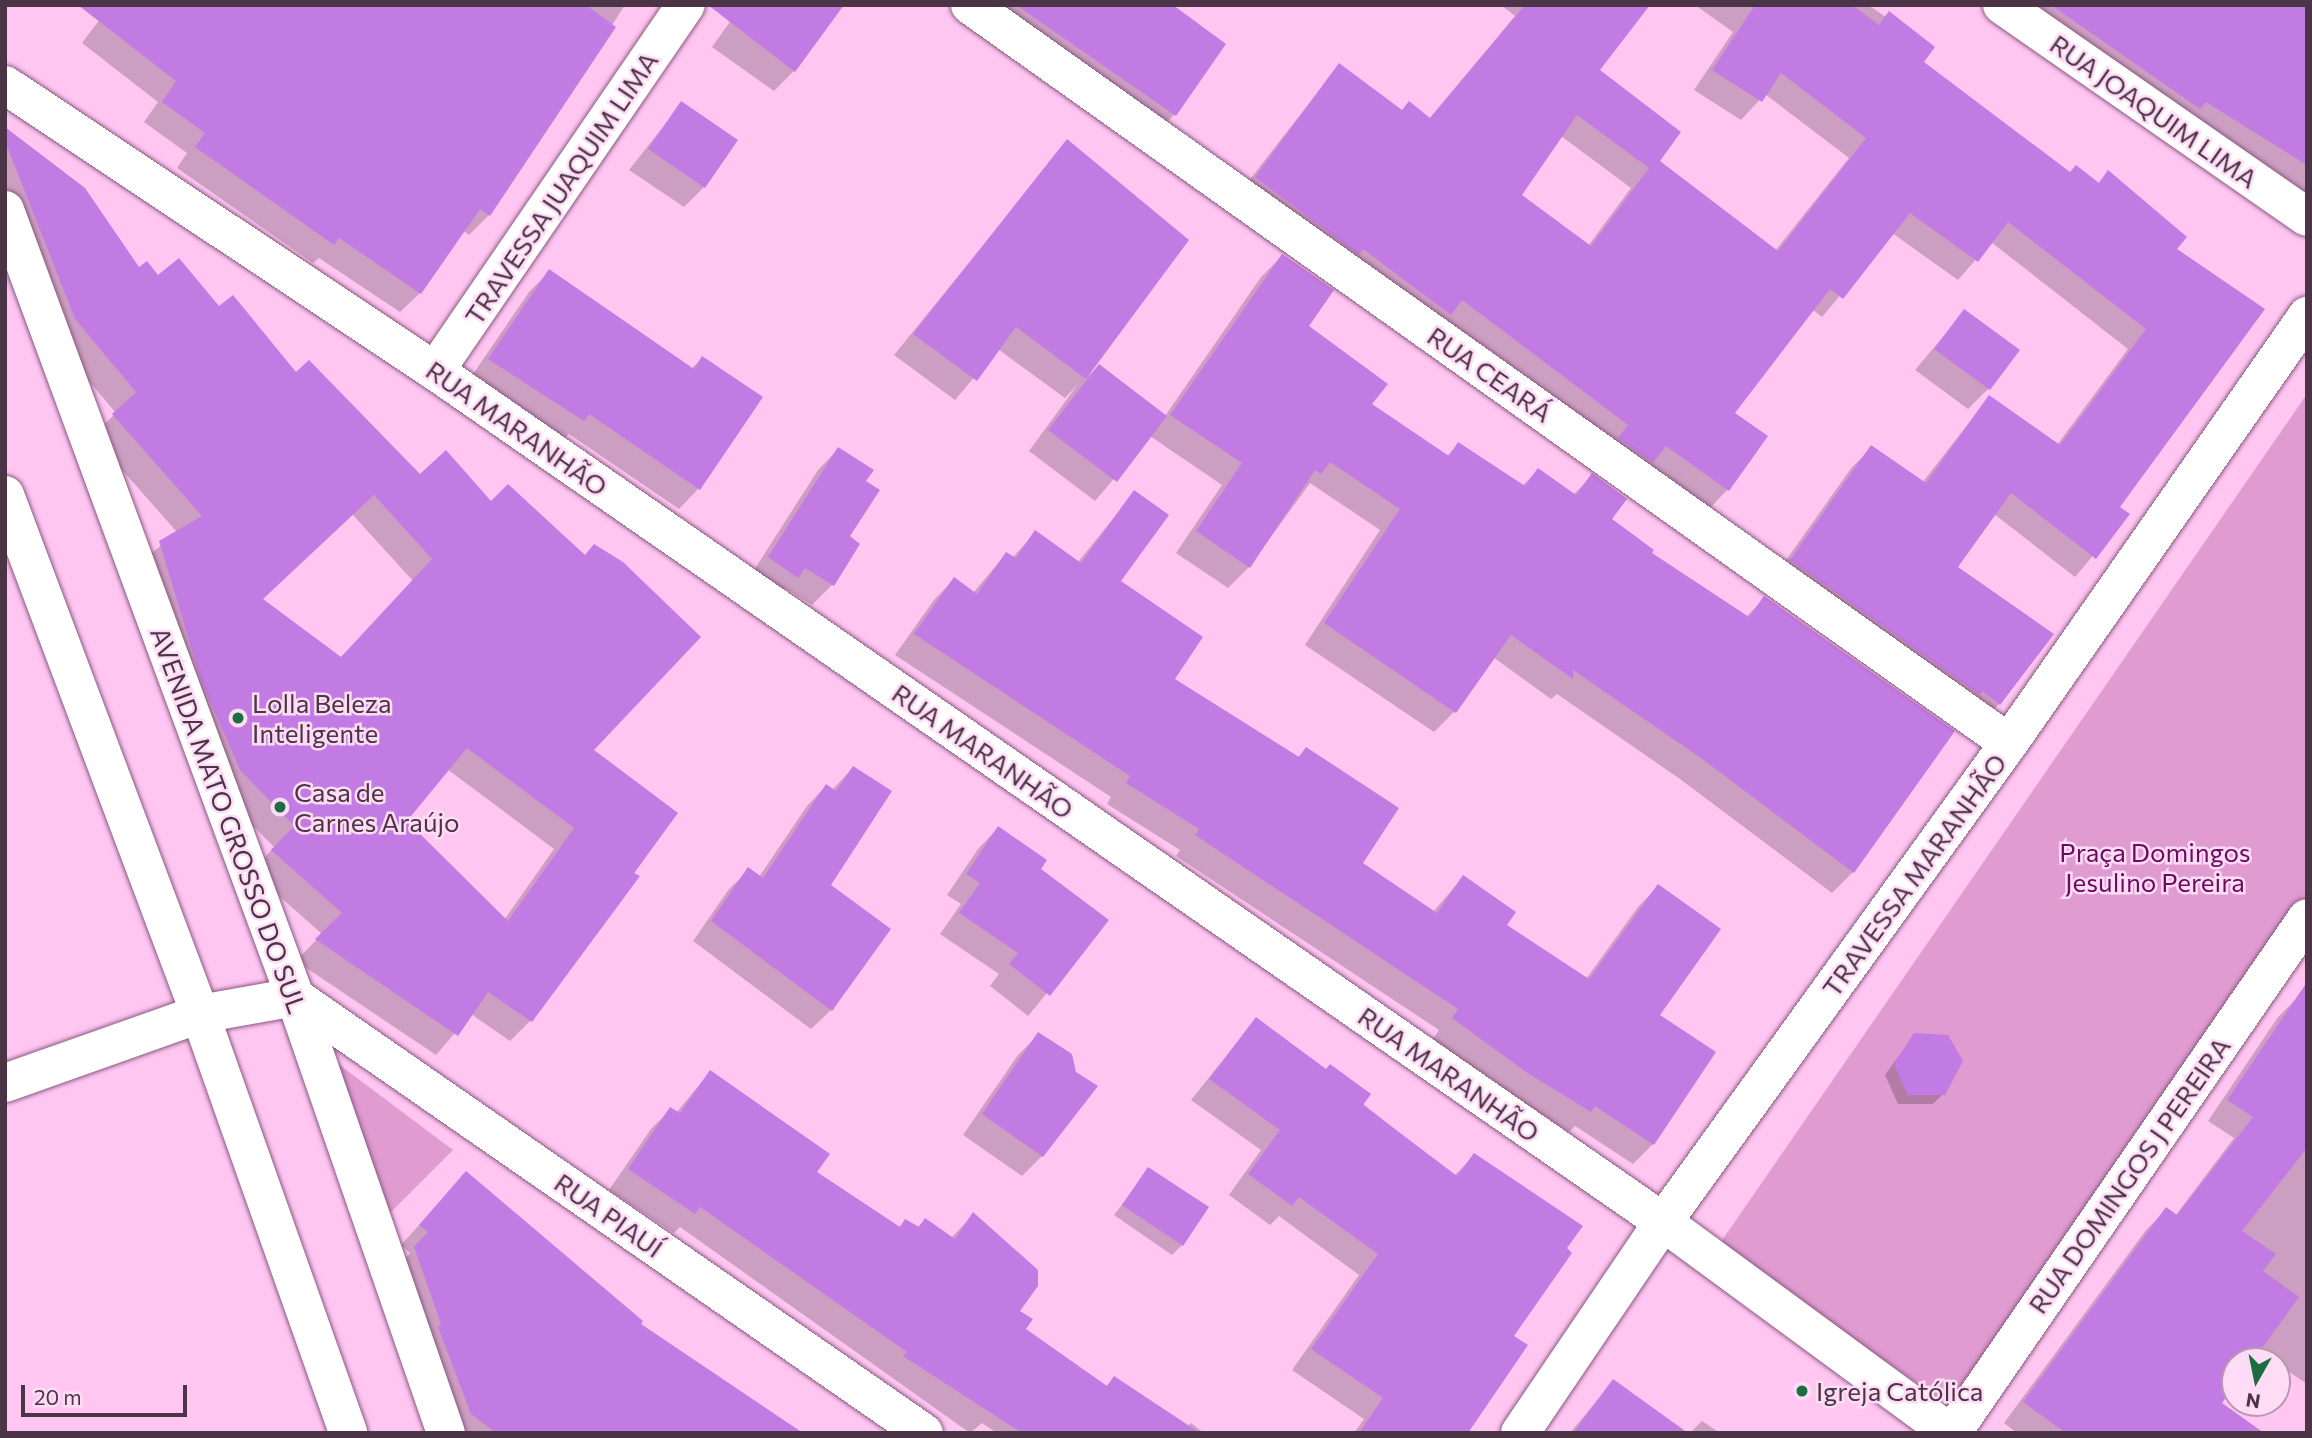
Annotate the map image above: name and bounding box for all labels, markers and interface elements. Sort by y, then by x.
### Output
street label: RUA JOAQUIM LIMA [2044,28,2264,194]
street label: TRAVESSA JUAQUIM LIMA [458,46,664,330]
street label: RUA CEARÁ [1422,320,1558,428]
street label: RUA MARANHÃO [421,354,613,502]
street label: AVENIDA MATO GROSSO DO SUL [144,623,314,1017]
street label: RUA MARANHÃO [887,677,1079,825]
place label: Lolla Beleza Inteligente [252,687,392,748]
marker: Lolla Beleza Inteligente [230,710,246,726]
street label: TRAVESSA MARANHÃO [1815,748,2013,1002]
place label: Casa de Carnes Araújo [294,776,460,838]
marker: Casa de Carnes Araújo [272,799,288,815]
park label: Praça Domingos Jesulino Pereira [2059,836,2251,898]
street label: RUA MARANHÃO [1353,1000,1545,1148]
street label: RUA DOMINGOS J PEREIRA [2022,1031,2236,1319]
street label: RUA PIAUÍ [549,1166,669,1264]
north arrow [2221,1347,2291,1417]
scale bar [24,1372,191,1416]
place label: Igreja Católica [1816,1375,1983,1407]
marker: Igreja Católica [1794,1383,1810,1399]
text: 20 m [34,1384,82,1409]
text: N [2244,1389,2262,1414]

